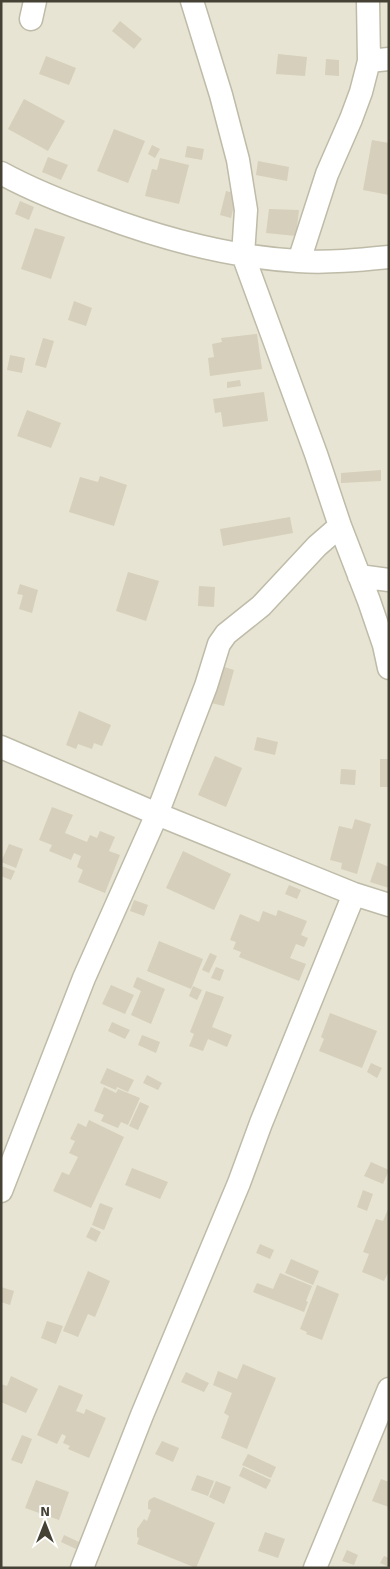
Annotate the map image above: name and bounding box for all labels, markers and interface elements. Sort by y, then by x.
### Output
north arrow [20,1499,70,1549]
text: N [40,1503,50,1520]

